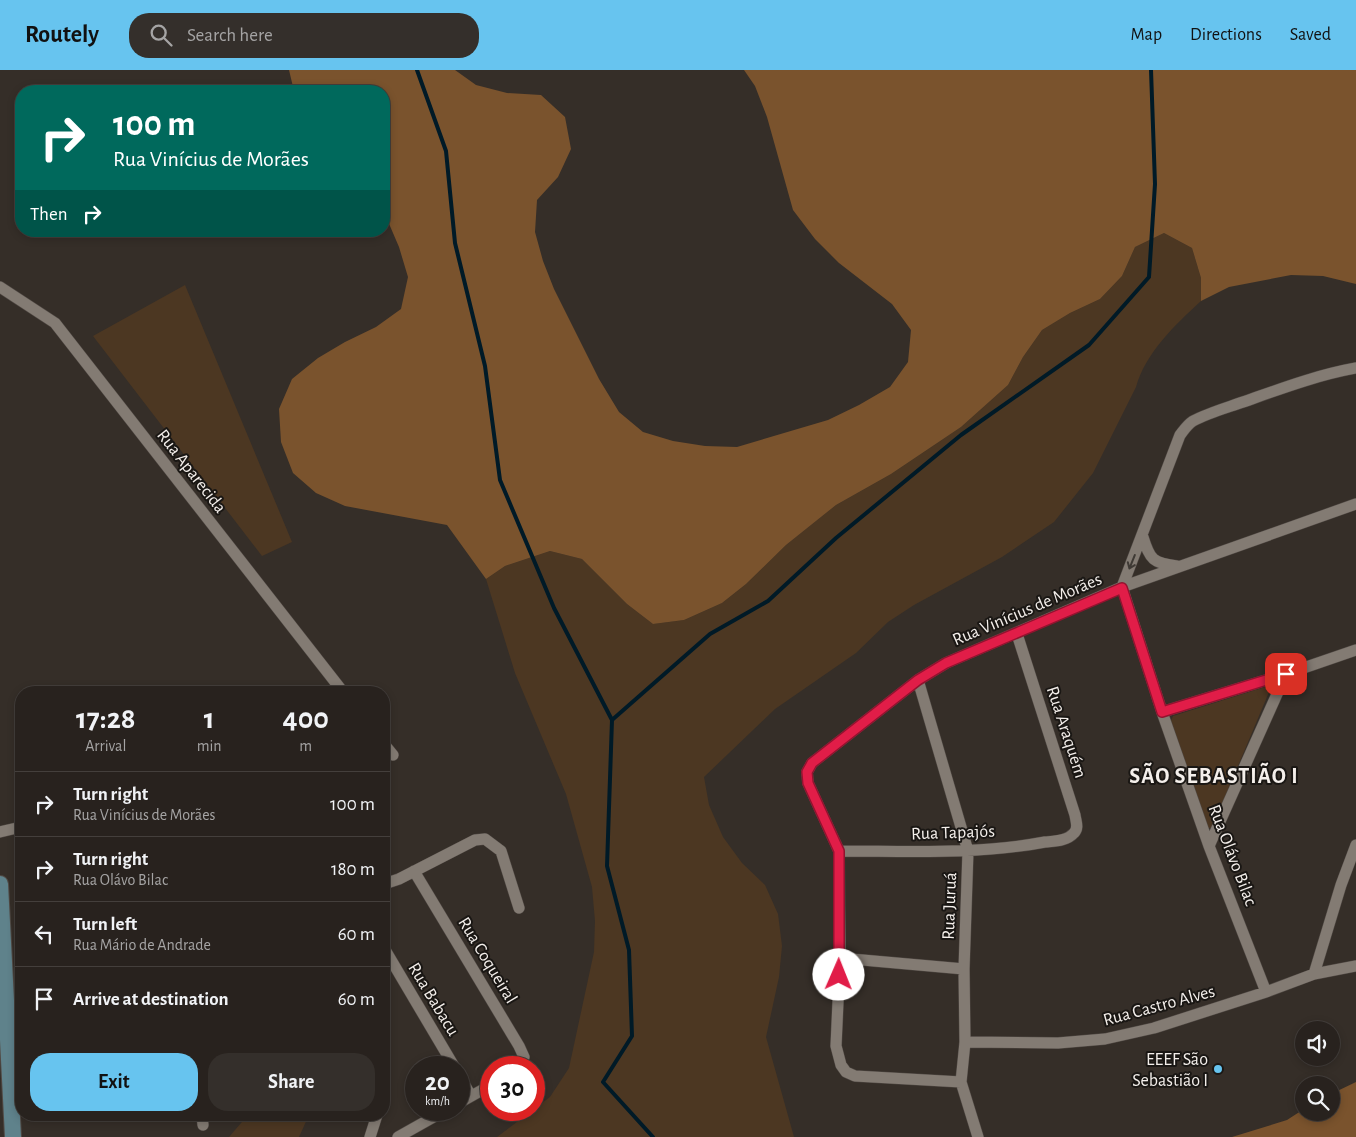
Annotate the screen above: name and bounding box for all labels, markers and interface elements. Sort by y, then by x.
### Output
search box [129,13,479,58]
icon: search [147,21,175,49]
text: Routely [25,23,99,47]
text: Search here [187,26,273,45]
text: Map [1131,26,1162,44]
text: Directions [1190,26,1262,44]
text: Saved [1290,26,1331,44]
icon: right [30,105,95,170]
text: 100 m [113,107,196,142]
text: Rua Vinícius de Morães [113,148,309,170]
icon: right [78,200,106,228]
text: Then [30,205,68,224]
street label: Rua Aparecida [153,426,229,517]
one-way arrow [1127,555,1136,570]
street label: Rua Vinícius de Morães [950,570,1105,650]
pin [1265,653,1307,695]
icon: arrive [1272,660,1300,688]
street label: Rua Araquém [1043,684,1089,780]
text: 17:28 [76,704,136,734]
text: 1 [204,704,215,734]
text: 400 [283,704,329,734]
text: Arrival [85,738,126,754]
text: min [197,738,222,754]
text: m [299,738,312,754]
district label: SÃO SEBASTIÃO I [1129,762,1299,787]
text: Turn right [73,785,148,804]
icon: right [30,790,58,818]
text: 100 m [330,795,375,814]
street label: Rua Olávo Bilac [1205,802,1260,909]
text: Rua Vinícius de Morães [73,807,216,823]
street label: Rua Tapajós [911,823,995,843]
text: Turn right [73,850,148,869]
icon: right [30,855,58,883]
text: 180 m [331,860,375,879]
text: Rua Olávo Bilac [73,872,168,888]
street label: Rua Juruá [940,872,960,940]
street label: Rua Coqueiral [454,914,520,1007]
text: Turn left [73,915,137,934]
icon: left [30,920,58,948]
text: 60 m [338,925,375,944]
text: Rua Mário de Andrade [73,937,211,953]
position arrow [812,948,864,1000]
street label: Rua Babacu [404,960,462,1039]
street label: Rua Castro Alves [1101,982,1217,1030]
icon: arrive [30,985,58,1013]
text: Arrive at destination [73,990,229,1009]
text: 60 m [338,990,375,1009]
map controls [1295,1021,1340,1121]
button: sound [1295,1021,1340,1066]
place label: EEEF São Sebastião I [1132,1051,1208,1090]
button: Exit [30,1053,198,1111]
button: Share [208,1053,375,1111]
speed limit sign: 30 [480,1056,545,1121]
marker: EEEF São Sebastião I [1212,1063,1224,1075]
text: 20 [425,1070,450,1095]
button: search [1295,1076,1340,1121]
text: km/h [425,1095,450,1107]

